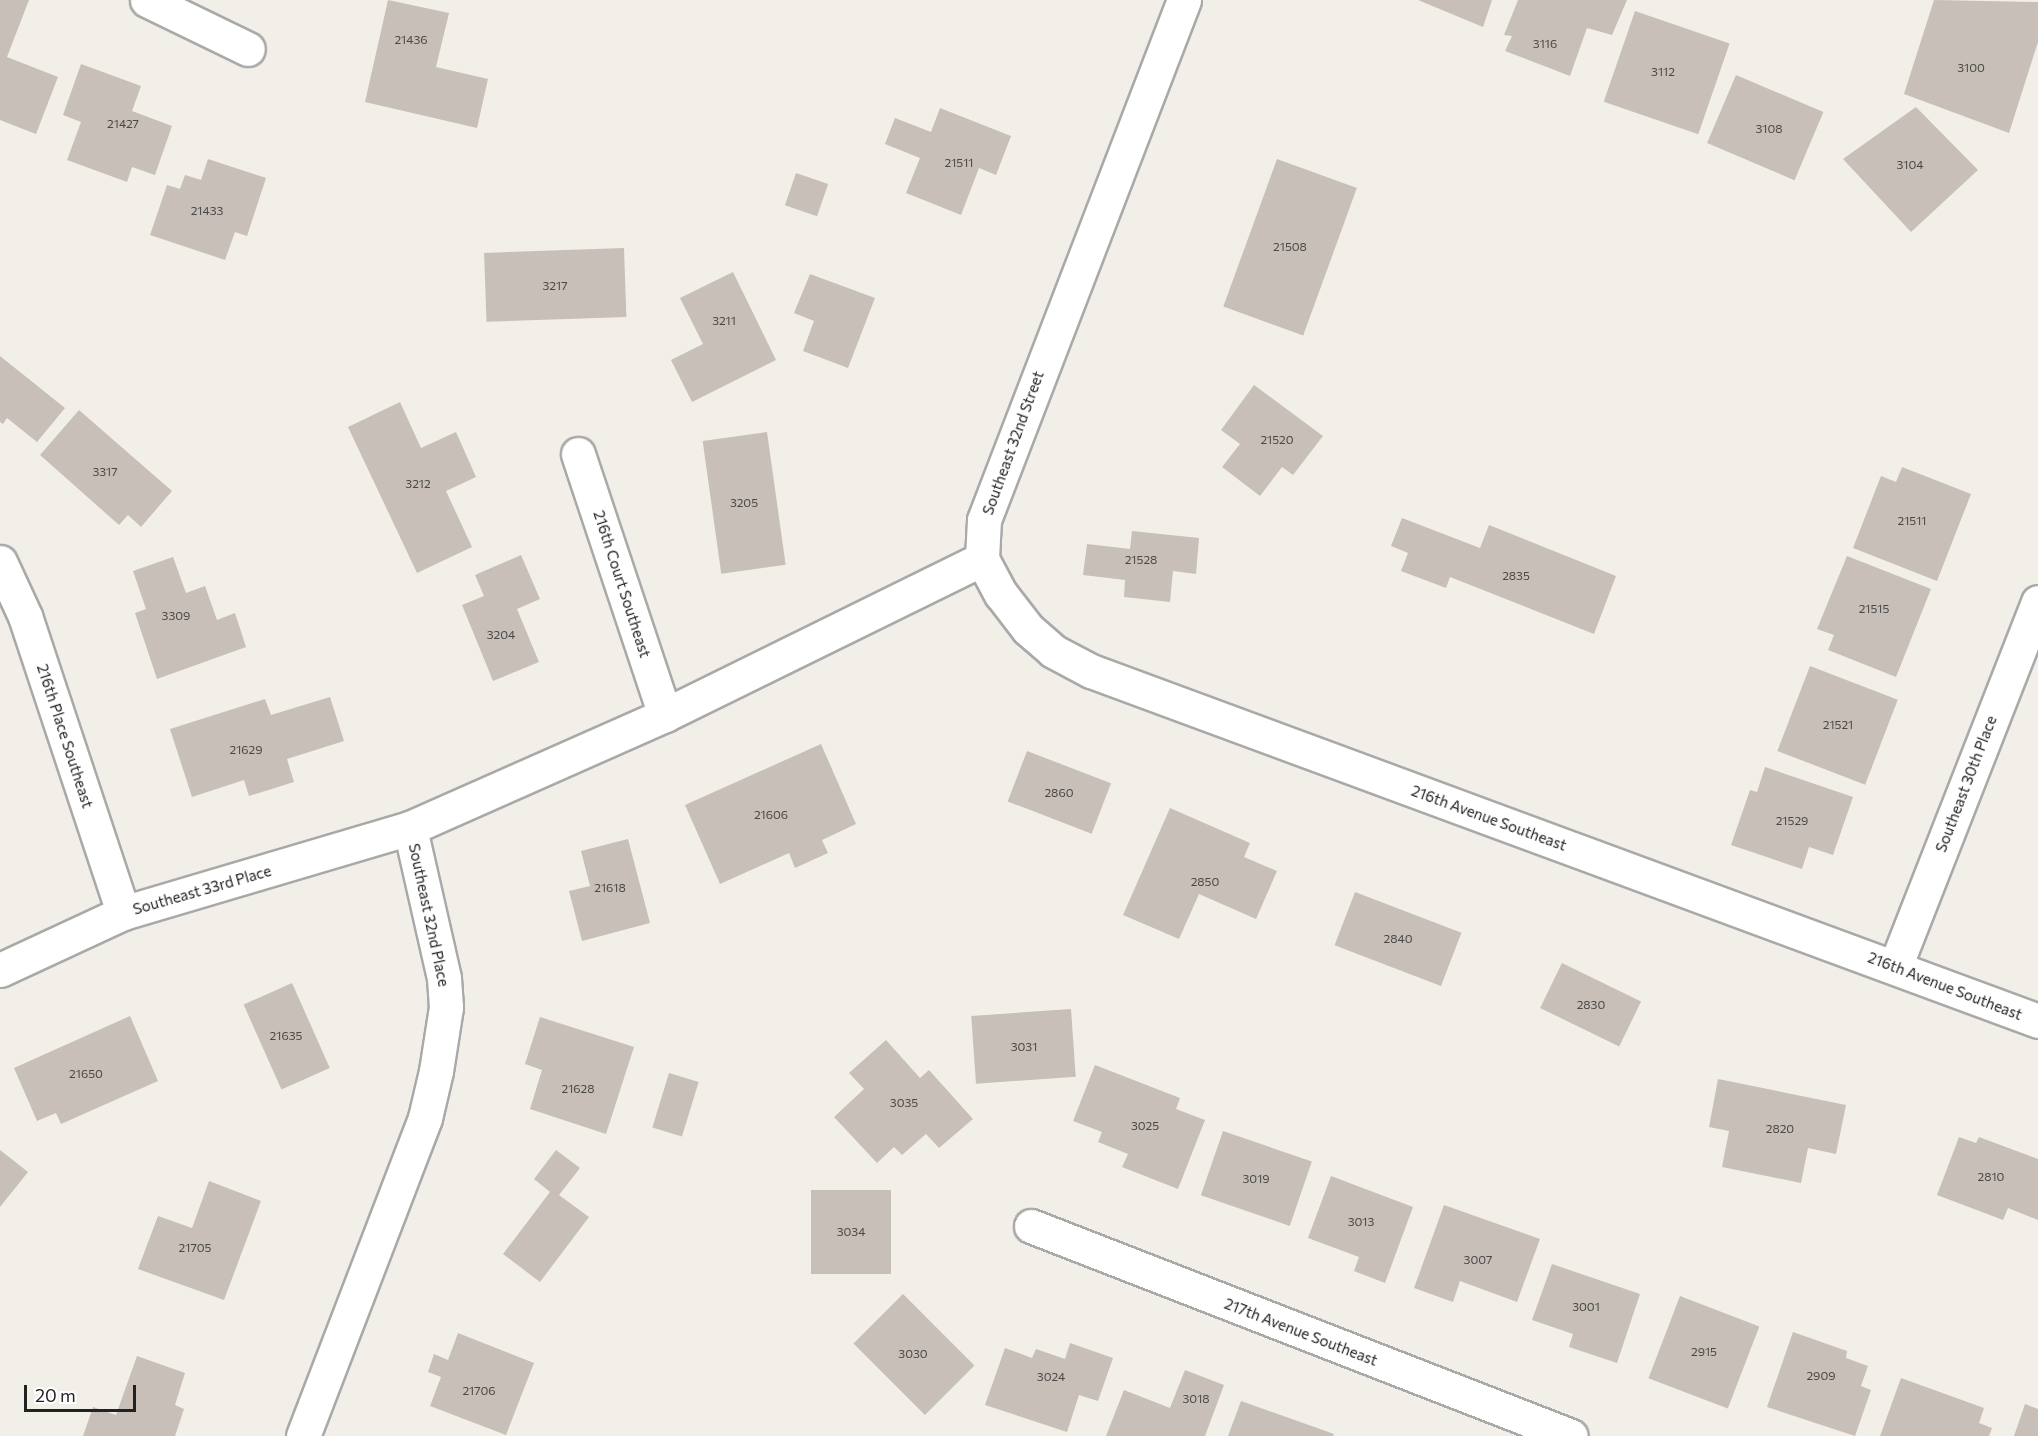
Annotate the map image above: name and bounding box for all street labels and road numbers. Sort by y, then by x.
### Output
street label: Southeast 32nd Street [979,369,1047,517]
street label: 216th Court Southeast [590,508,654,660]
street label: 216th Place Southeast [33,662,97,810]
street label: Southeast 30th Place [1932,713,2000,855]
street label: 216th Avenue Southeast [1409,782,1569,854]
street label: Southeast 32nd Place [405,842,453,988]
street label: Southeast 33rd Place [131,862,273,918]
street label: 216th Avenue Southeast [1865,948,2025,1024]
street label: 217th Avenue Southeast [1222,1294,1380,1370]

